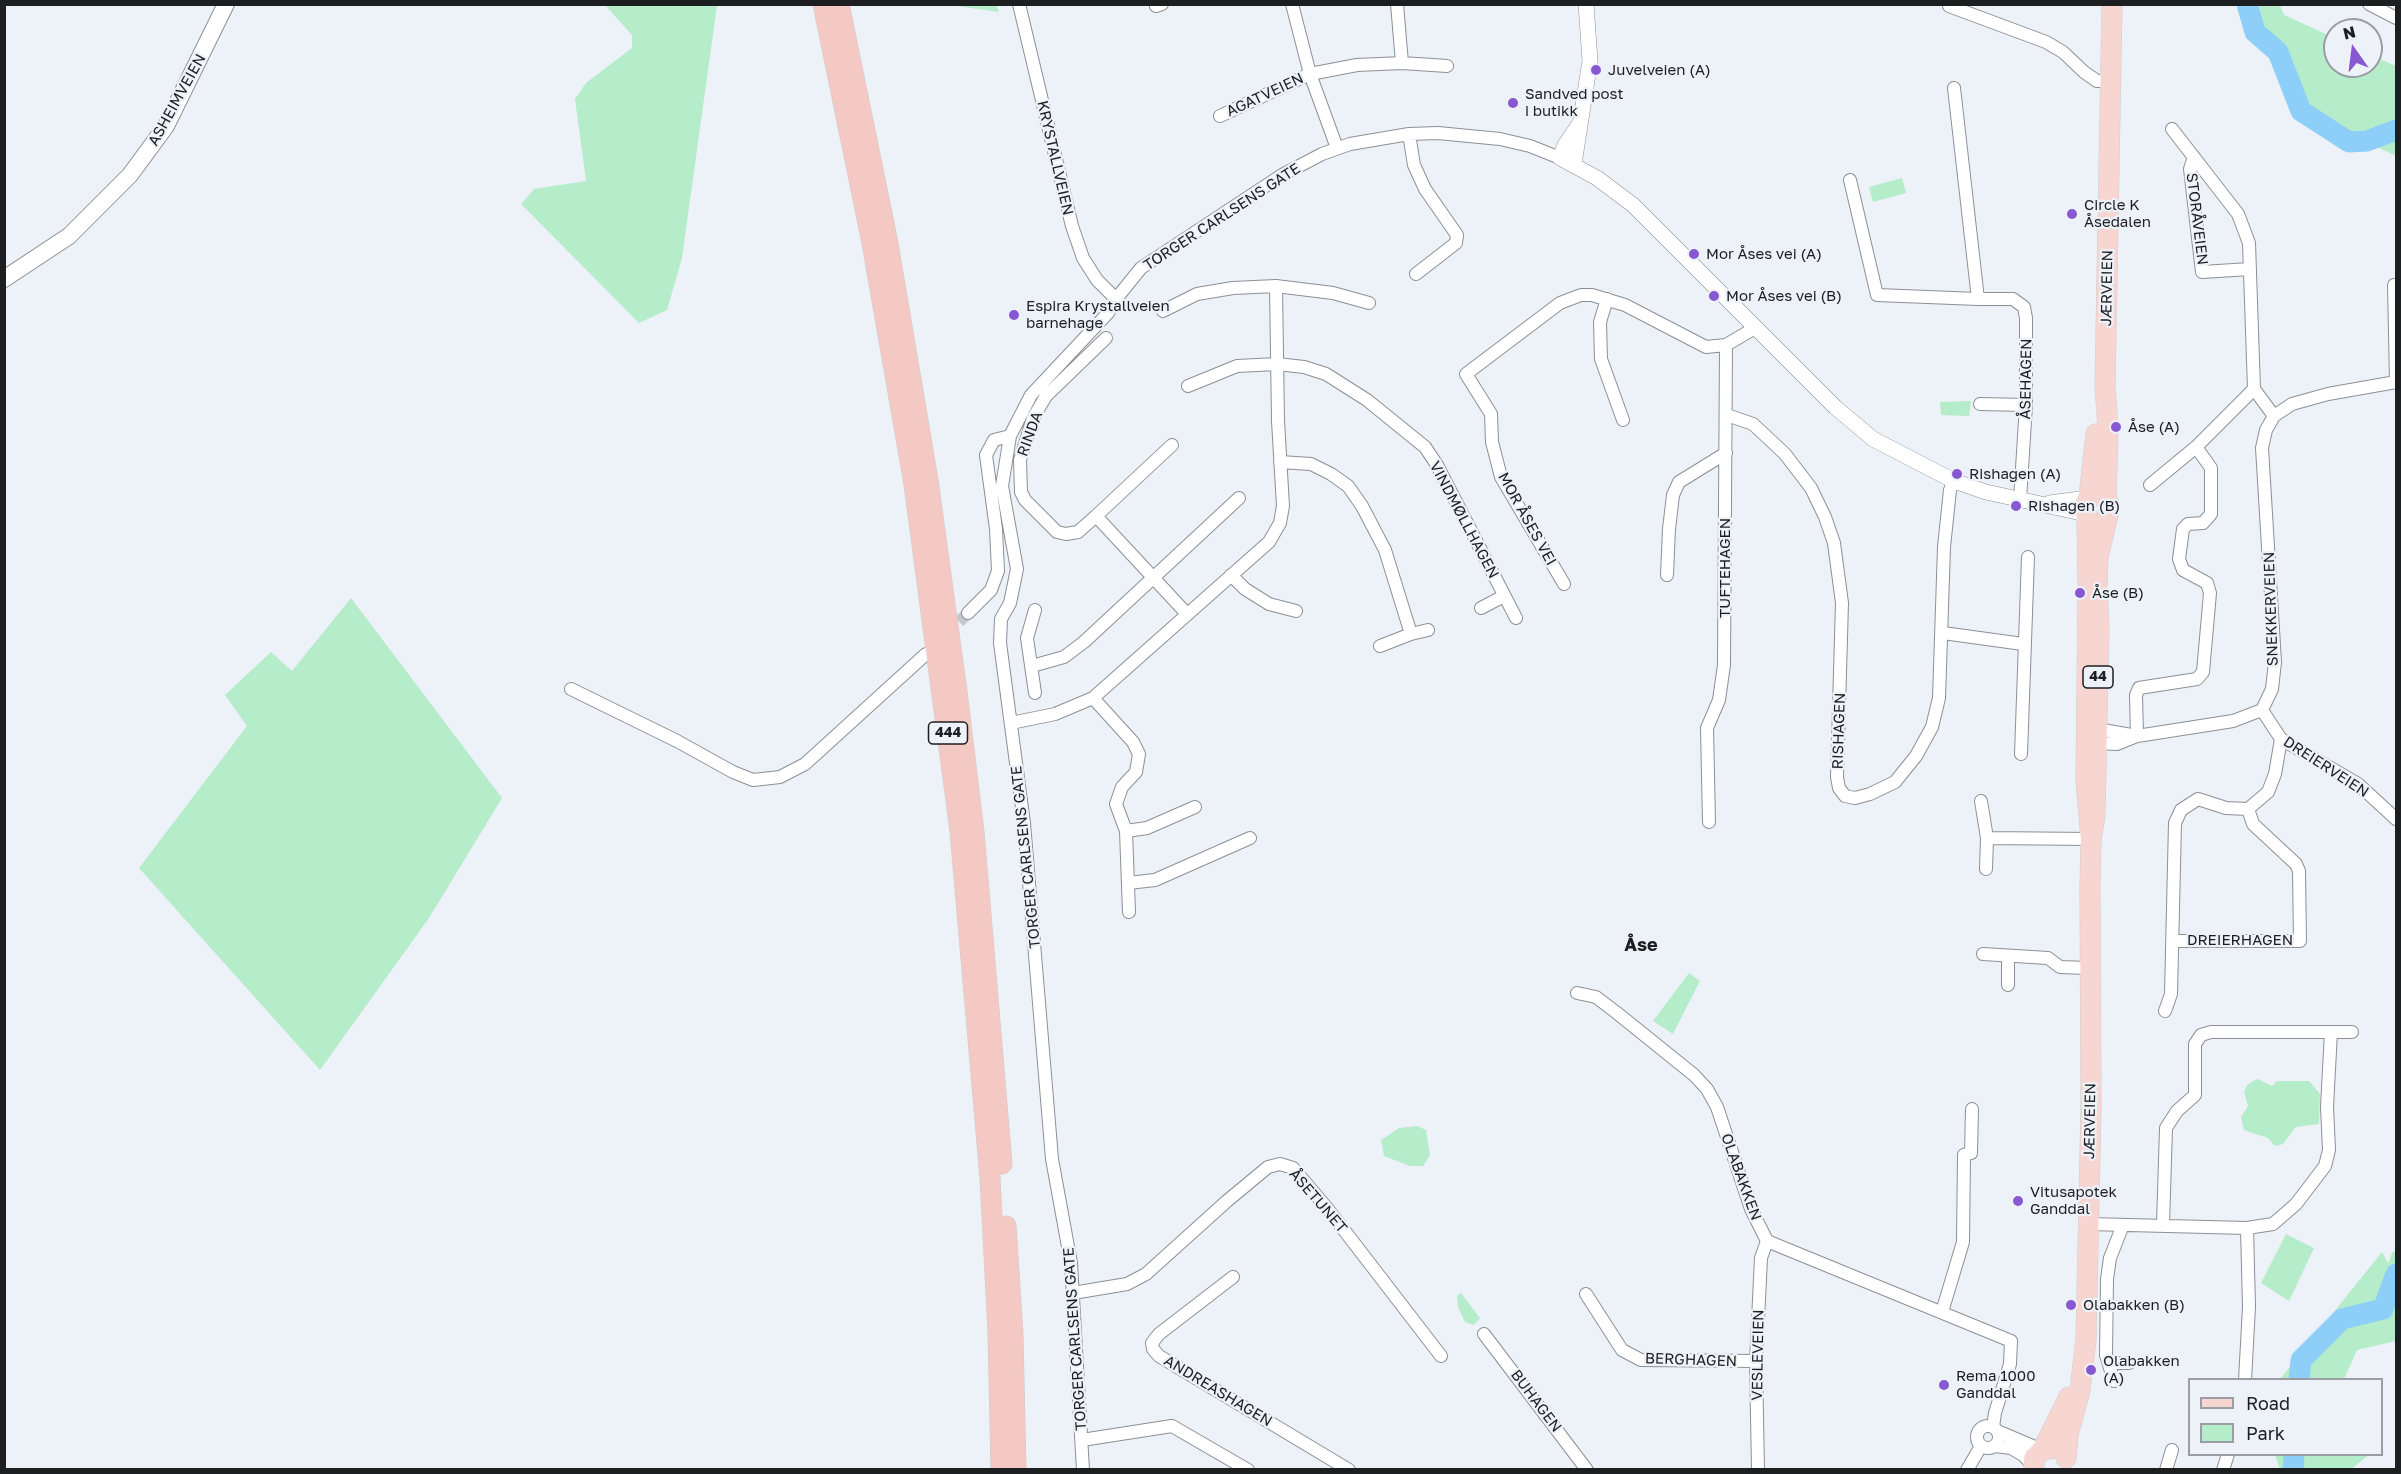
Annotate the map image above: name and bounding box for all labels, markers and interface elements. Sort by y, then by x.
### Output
north arrow [2323,18,2383,78]
text: N [2341,21,2357,44]
street label: ASHEIMVEIEN [144,51,210,149]
place label: Juvelveien (A) [1608,61,1711,79]
marker: Juvelveien (A) [1589,63,1603,77]
street label: AGATVEIEN [1224,69,1306,121]
place label: Sandved post i butikk [1525,85,1623,120]
marker: Sandved post i butikk [1506,96,1520,110]
street label: KRYSTALLVEIEN [1033,99,1077,217]
street label: TORGER CARLSENS GATE [1140,159,1304,275]
street label: STORÅVEIEN [2182,172,2212,266]
place label: Circle K Åsedalen [2084,196,2151,231]
marker: Circle K Åsedalen [2065,207,2079,221]
place label: Mor Åses vei (A) [1706,245,1822,263]
marker: Mor Åses vei (A) [1687,247,1701,261]
street label: JÆRVEIEN [2097,250,2117,326]
place label: Mor Åses vei (B) [1726,287,1842,305]
marker: Mor Åses vei (B) [1707,289,1721,303]
place label: Espira Krystallveien barnehage [1026,297,1170,332]
marker: Espira Krystallveien barnehage [1007,308,1021,322]
street label: ÅSEHAGEN [2016,338,2036,420]
street label: RINDA [1014,409,1046,459]
place label: Åse (A) [2128,418,2180,436]
marker: Åse (A) [2109,420,2123,434]
street label: VINDMØLLHAGEN [1426,458,1502,582]
place label: Rishagen (A) [1969,465,2061,483]
marker: Rishagen (A) [1950,467,1964,481]
street label: MOR ÅSES VEI [1494,469,1560,569]
place label: Rishagen (B) [2028,497,2120,515]
marker: Rishagen (B) [2009,499,2023,513]
street label: TUFTEHAGEN [1716,518,1734,618]
street label: SNEKKERVEIEN [2260,552,2282,666]
place label: Åse (B) [2092,584,2144,602]
marker: Åse (B) [2073,586,2087,600]
road number: 44 [2083,666,2113,688]
street label: RISHAGEN [1829,692,1849,770]
road number: 444 [928,722,968,744]
street label: DREIERVEIEN [2280,733,2372,801]
street label: TORGER CARLSENS GATE [1007,765,1045,949]
street label: DREIERHAGEN [2187,931,2293,949]
district label: Åse [1624,934,1658,956]
street label: JÆRVEIEN [2080,1083,2100,1159]
street label: OLABAKKEN [1717,1131,1765,1223]
street label: ÅSETUNET [1285,1165,1351,1237]
place label: Vitusapotek Ganddal [2030,1183,2117,1218]
marker: Vitusapotek Ganddal [2011,1194,2025,1208]
street label: TORGER CARLSENS GATE [1060,1247,1090,1431]
place label: Olabakken (B) [2083,1296,2185,1314]
marker: Olabakken (B) [2064,1298,2078,1312]
street label: VESLEVEIEN [1748,1309,1768,1401]
street label: BERGHAGEN [1645,1349,1737,1371]
street label: ANDREASHAGEN [1161,1352,1275,1430]
place label: Olabakken (A) [2103,1352,2180,1387]
marker: Olabakken (A) [2084,1363,2098,1377]
street label: BUHAGEN [1507,1366,1565,1436]
place label: Rema 1000 Ganddal [1956,1367,2035,1402]
marker: Rema 1000 Ganddal [1937,1378,1951,1392]
legend [2188,1378,2383,1456]
text: Road [2246,1392,2290,1414]
text: Park [2246,1422,2285,1444]

